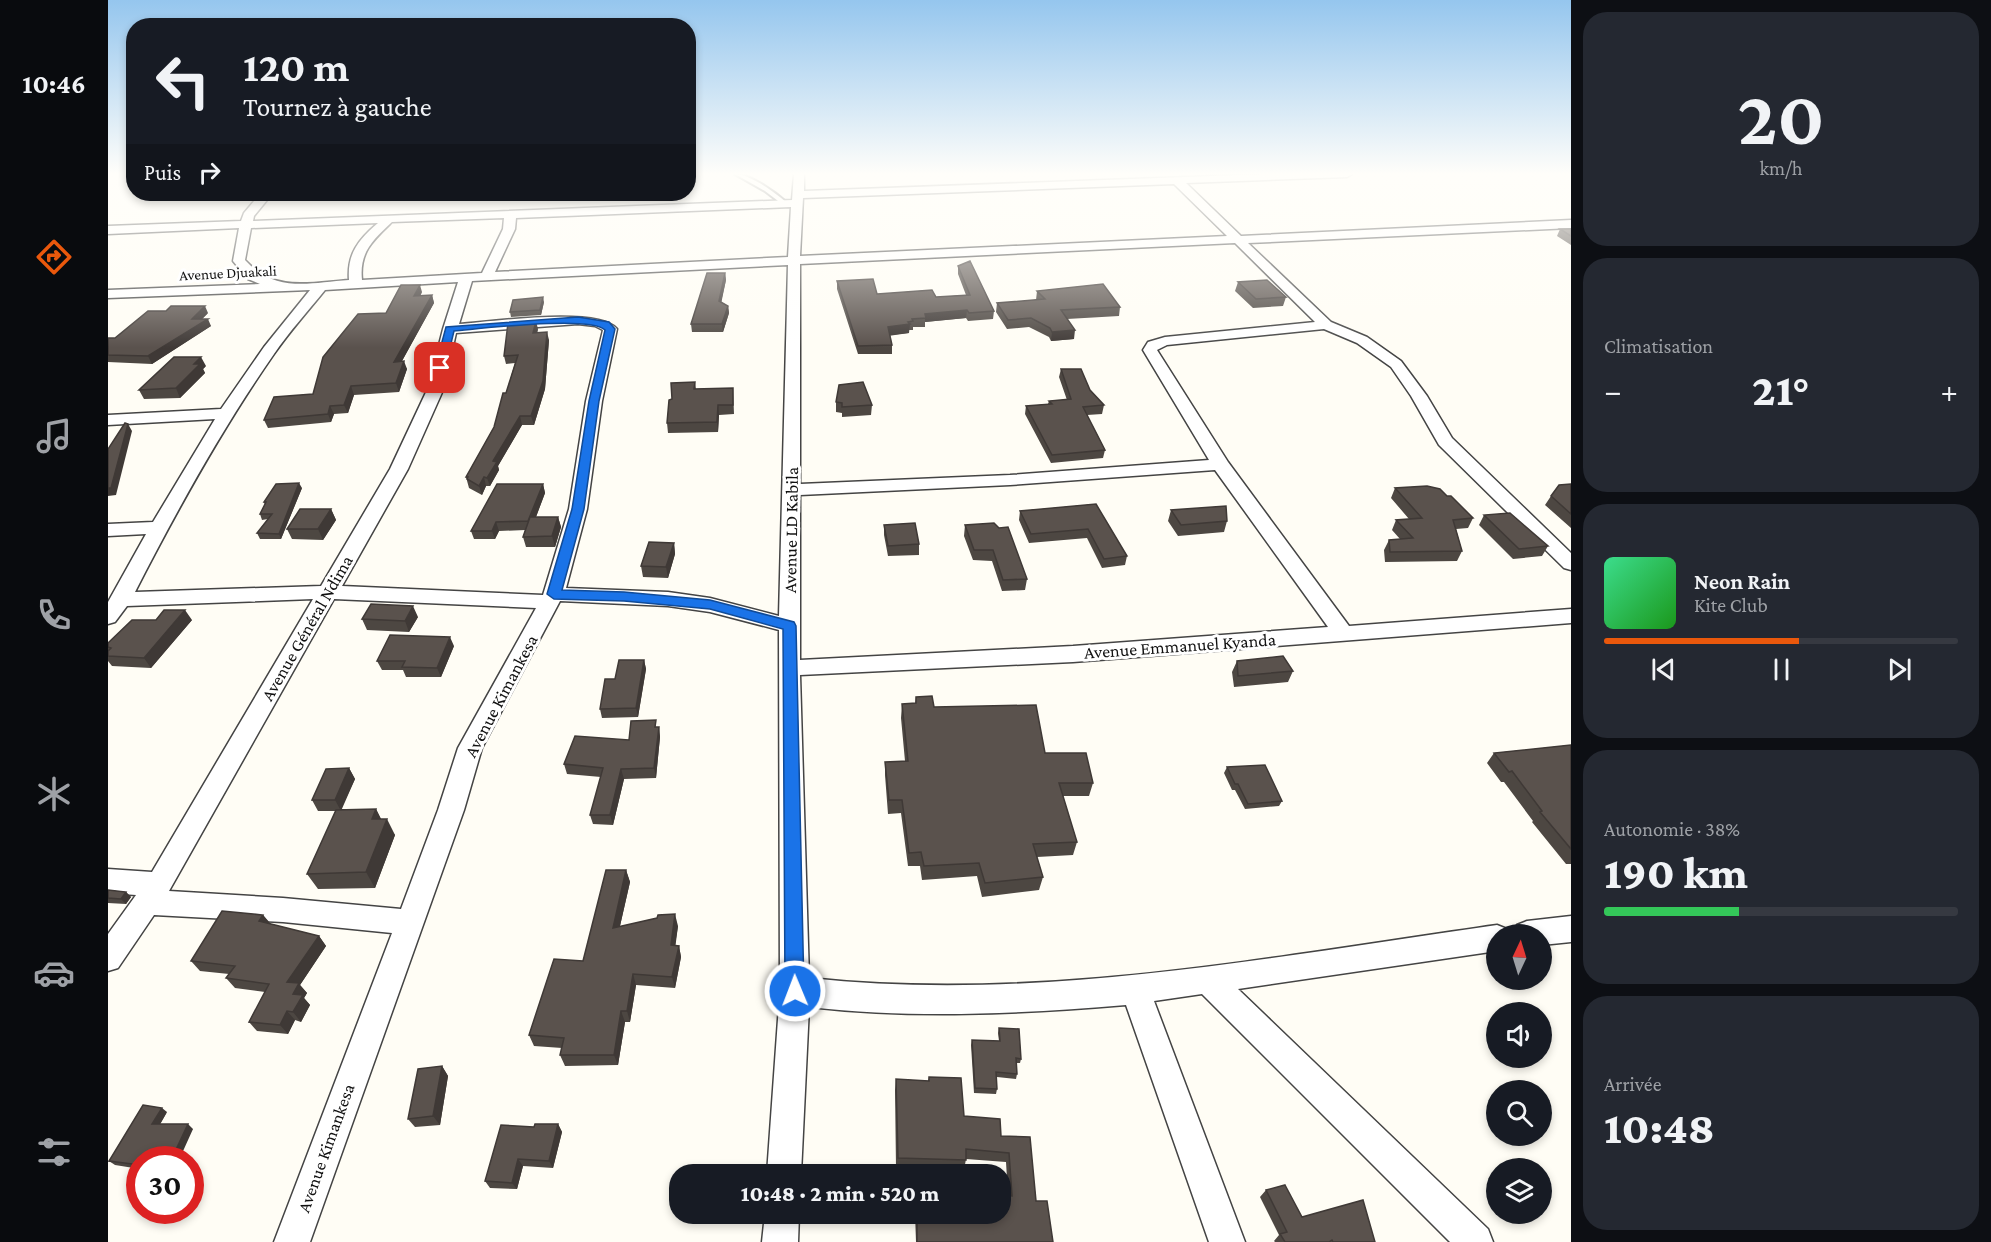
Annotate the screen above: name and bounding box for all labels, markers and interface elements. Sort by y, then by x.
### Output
icon: left [144,42,222,120]
text: 120 m [243,43,349,90]
text: 10:46 [22,69,86,99]
text: 20 [1737,74,1825,161]
text: Tournez à gauche [243,92,432,122]
icon: right [193,156,226,189]
text: km/h [1759,157,1803,179]
text: Puis [144,160,181,185]
icon: directions [33,236,75,278]
street label: Avenue Djuakali [179,262,277,285]
text: Climatisation [1604,335,1713,357]
pin [414,342,465,393]
icon: arrive [423,351,456,384]
text: 21° [1752,365,1810,415]
text: − [1604,372,1621,409]
text: + [1941,372,1958,409]
icon: music [33,415,75,457]
street label: Avenue LD Kabila [780,467,802,593]
street label: Avenue Général Ndima [257,552,357,704]
text: Neon Rain [1694,569,1790,594]
icon: phone [33,594,75,636]
text: Kite Club [1694,594,1768,616]
street label: Avenue Emmanuel Kyanda [1083,629,1277,663]
street label: Avenue Kimankesa [460,631,542,761]
icon: previous [1647,653,1680,686]
icon: pause [1765,653,1798,686]
icon: next [1883,653,1916,686]
icon: climate [33,773,75,815]
text: Autonomie · 38% [1604,818,1740,840]
text: 190 km [1604,848,1748,898]
north arrow [1486,924,1552,990]
map controls [1486,924,1552,1224]
icon: car [33,952,75,994]
position arrow [763,959,827,1023]
button: sound [1486,1002,1552,1068]
text: Arrivée [1604,1073,1661,1095]
button: search [1486,1080,1552,1146]
street label: Avenue Kimankesa [293,1081,359,1215]
text: 10:48 [1604,1103,1715,1153]
icon: filters [33,1131,75,1173]
speed limit sign: 30 [126,1146,204,1224]
button: layers [1486,1158,1552,1224]
text: 10:48 · 2 min · 520 m [741,1181,939,1206]

